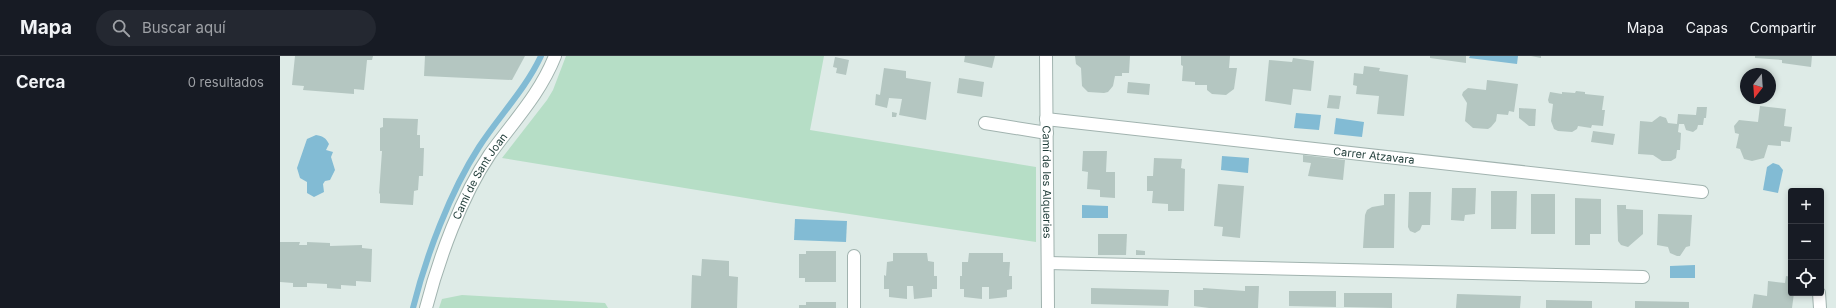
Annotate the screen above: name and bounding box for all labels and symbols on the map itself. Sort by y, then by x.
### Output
north arrow [1740,68,1776,104]
street label: Camí de les Alqueries [1040,125,1054,239]
street label: Camí de Sant Joan [449,130,510,222]
street label: Carrer Atzavara [1332,144,1415,167]

